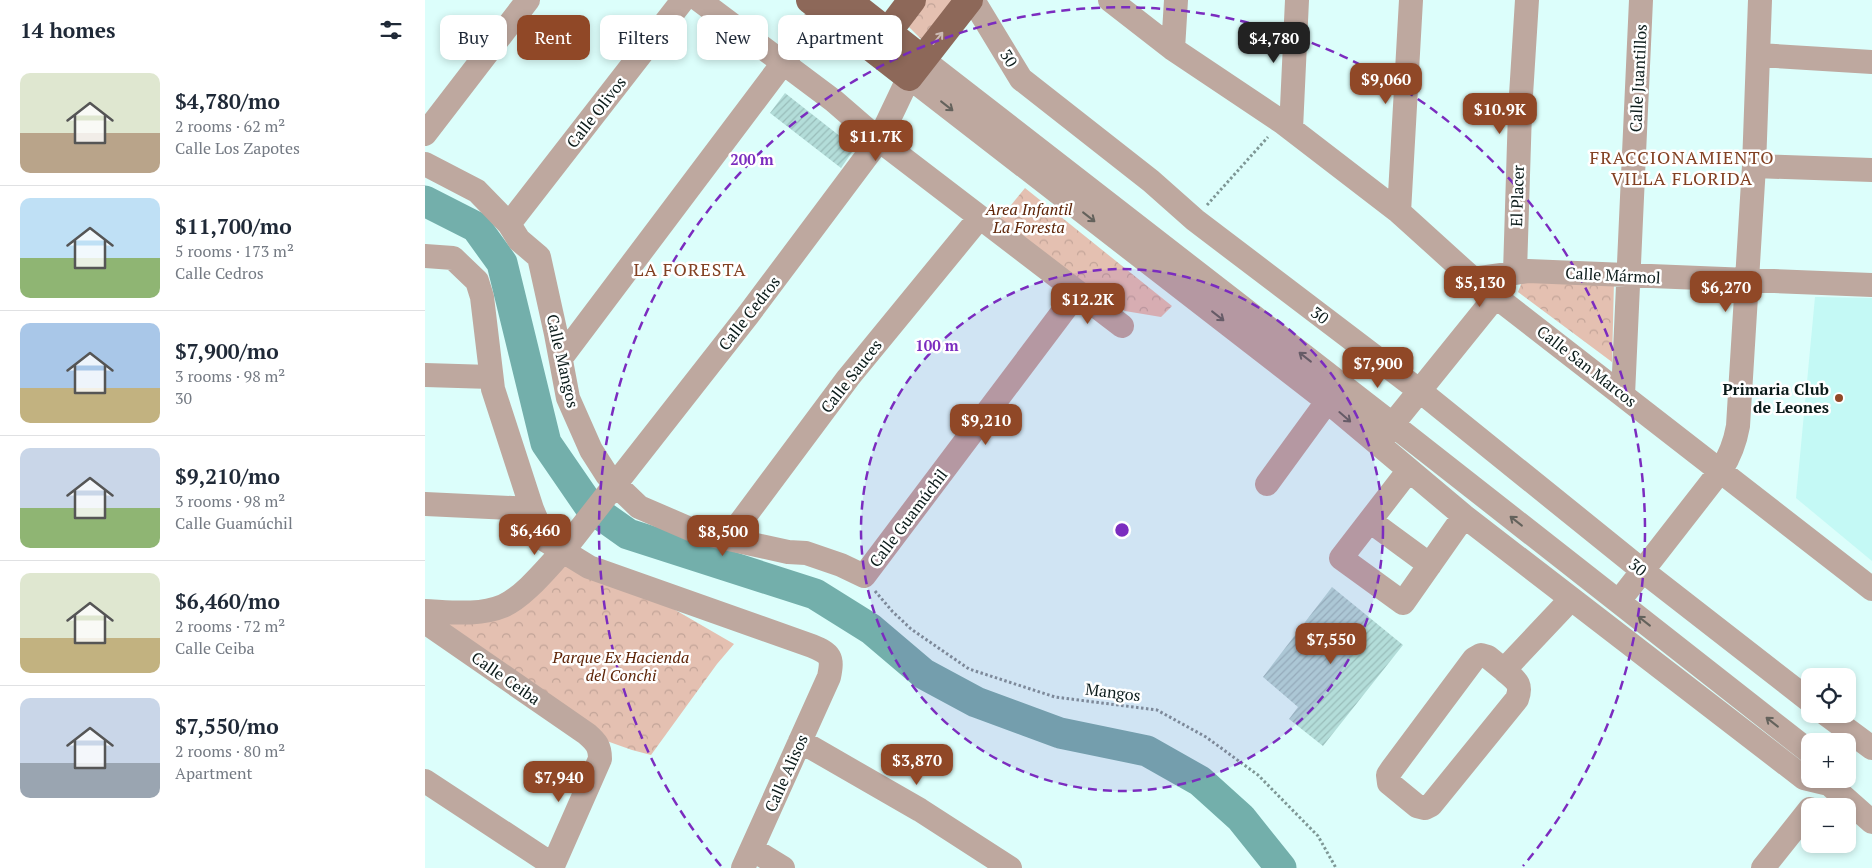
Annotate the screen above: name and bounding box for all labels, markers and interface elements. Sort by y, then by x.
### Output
chip: Buy [440,15,507,60]
chip: Rent [517,15,590,60]
chip: Filters [600,15,687,60]
chip: New [697,15,768,60]
chip: Apartment [778,15,902,60]
text: 14 homes [20,16,116,44]
icon: filters [377,16,405,44]
pin: $4,780 [1233,22,1315,64]
street label: Calle Juantillos [1624,23,1652,133]
text: $4,780 [1249,27,1299,49]
one-way arrow [933,32,944,45]
street label: 30 [995,45,1023,71]
pin: $9,060 [1345,62,1427,105]
text: $9,060 [1361,68,1411,90]
street label: Calle Olivos [561,72,631,152]
text: $4,780/mo [175,87,280,115]
pin: $10.9K [1459,92,1541,135]
icon: home [60,93,120,153]
text: $10.9K [1474,98,1526,120]
one-way arrow [940,101,953,112]
text: 2 rooms · 62 m² [175,115,285,137]
pin: $11.7K [835,120,917,162]
text: $11.7K [850,125,902,147]
text: Calle Los Zapotes [175,137,300,159]
district label: FRACCIONAMIENTO VILLA FLORIDA [1589,145,1775,190]
text: 200 m [730,149,774,169]
street label: El Placer [1505,164,1529,227]
park label: Area Infantil La Foresta [984,198,1073,238]
one-way arrow [1082,211,1095,222]
text: $11,700/mo [175,212,292,240]
icon: home [60,218,120,278]
text: 5 rooms · 173 m² [175,240,294,262]
district label: LA FORESTA [634,257,746,281]
text: Calle Cedros [175,262,264,284]
street label: Calle Mármol [1565,262,1661,288]
pin: $5,130 [1439,266,1521,308]
pin: $6,270 [1685,270,1767,313]
street label: Calle Cedros [713,271,785,355]
text: $5,130 [1455,271,1505,293]
text: $6,270 [1701,276,1751,298]
pin: $12.2K [1047,282,1129,325]
text: $12.2K [1062,288,1114,310]
street label: 30 [1307,301,1333,329]
one-way arrow [1211,311,1224,322]
street label: Calle Mangos [542,312,584,410]
street label: Calle San Marcos [1533,320,1642,412]
street label: Calle Sauces [815,335,887,417]
text: 100 m [915,335,959,355]
text: $7,900/mo [175,337,279,365]
icon: home [60,343,120,403]
pin: $7,900 [1337,346,1419,389]
one-way arrow [1298,352,1312,362]
text: $7,900 [1353,352,1403,374]
text: 3 rooms · 98 m² [175,365,285,387]
place label: Primaria Club de Leones [1722,378,1829,418]
text: 30 [175,387,192,409]
marker: Primaria Club de Leones [1833,392,1845,404]
pin: $9,210 [945,404,1027,446]
text: $9,210 [961,409,1011,431]
one-way arrow [1339,411,1352,423]
text: $9,210/mo [175,462,280,490]
street label: Calle Guamúchil [864,464,952,572]
icon: home [60,468,120,528]
text: 3 rooms · 98 m² [175,490,285,512]
text: Calle Guamúchil [175,512,293,534]
pin: $6,460 [494,514,576,556]
pin: $8,500 [682,514,764,557]
one-way arrow [1509,516,1523,526]
text: $6,460 [510,519,560,541]
text: $8,500 [698,520,748,542]
centre of rings [1113,521,1131,539]
street label: 30 [1624,553,1652,581]
text: $6,460/mo [175,587,280,615]
icon: home [60,593,120,653]
text: 2 rooms · 72 m² [175,615,285,637]
one-way arrow [1638,616,1651,627]
pin: $7,550 [1290,622,1372,665]
text: $7,550 [1306,628,1356,650]
text: Calle Ceiba [175,637,255,659]
street label: Calle Ceiba [467,646,545,710]
park label: Parque Ex Hacienda del Conchi [552,646,689,686]
map controls [1801,668,1856,853]
button: locate [1801,668,1856,723]
street label: Mangos [1084,678,1142,706]
text: $7,550/mo [175,712,279,740]
one-way arrow [1766,716,1779,727]
icon: home [60,718,120,778]
street label: Calle Alisos [759,731,813,815]
button: + [1801,733,1856,788]
text: 2 rooms · 80 m² [175,740,285,762]
pin: $3,870 [876,744,958,786]
text: $3,870 [892,749,942,771]
pin: $7,940 [518,760,600,803]
text: Apartment [175,762,252,784]
text: $7,940 [534,766,584,788]
button: − [1801,798,1856,853]

